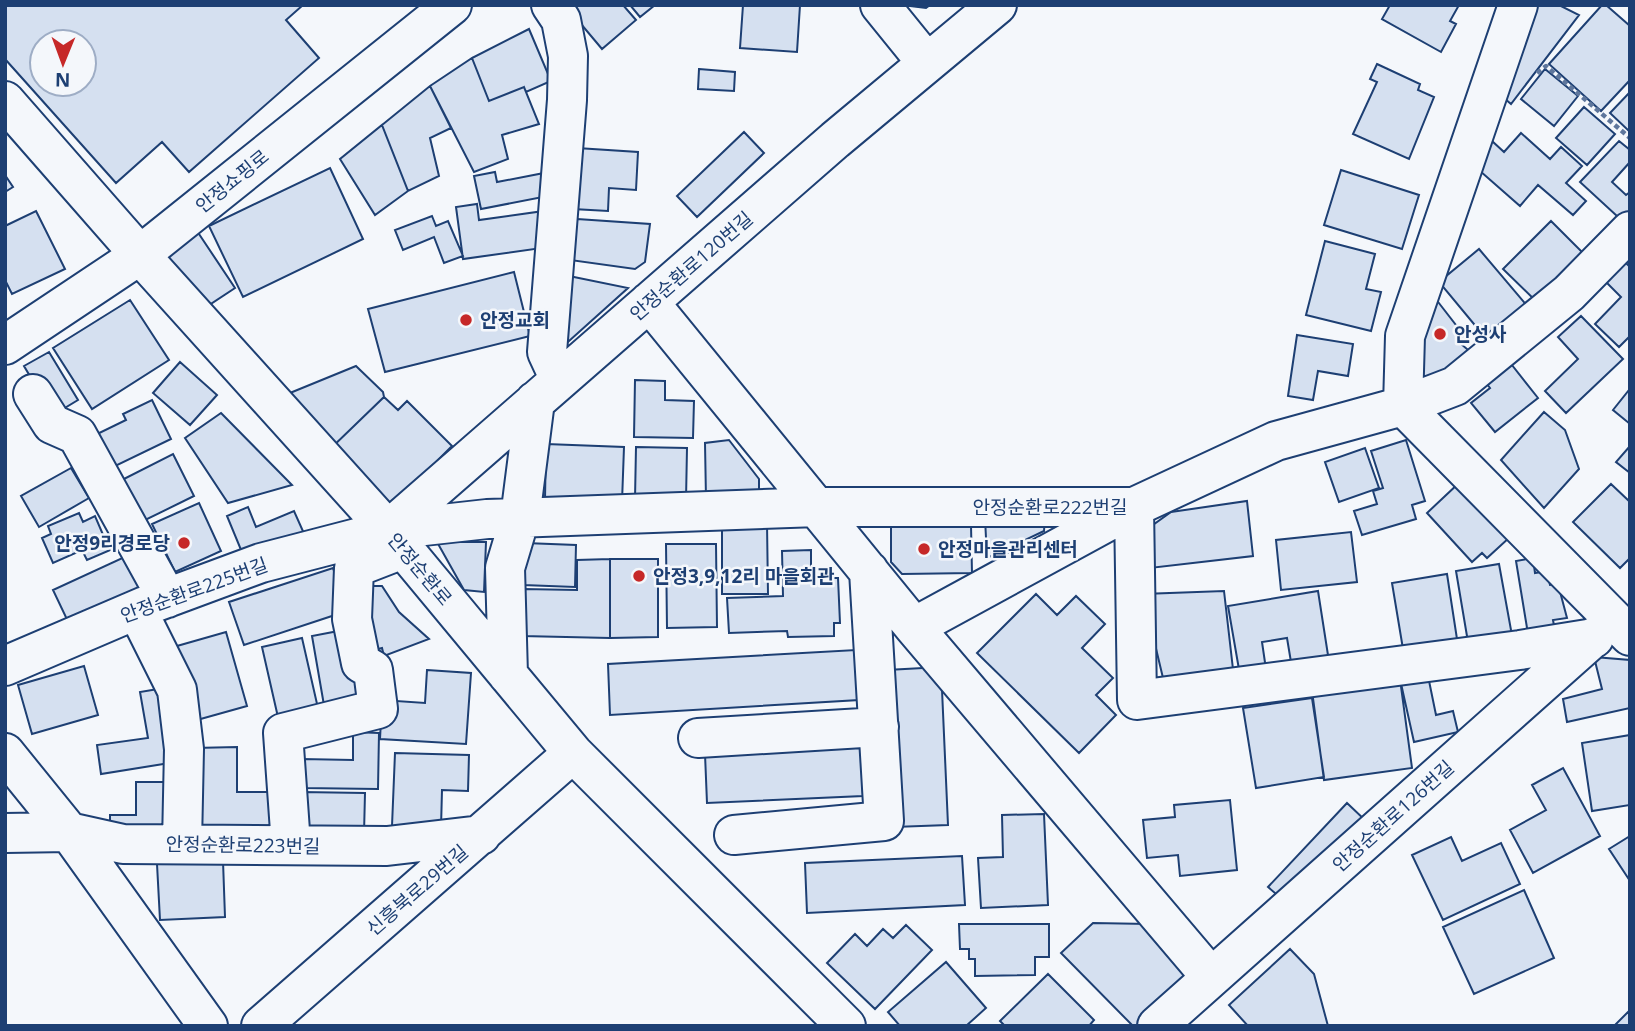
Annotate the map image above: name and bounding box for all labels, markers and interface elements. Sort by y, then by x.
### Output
north arrow [28,28,98,98]
text: N [55,67,71,93]
street label: 안정쇼핑로 [190,143,274,219]
street label: 안정순환로120번길 [624,205,758,327]
place label: 안정교회 [480,307,550,333]
marker: 안정교회 [458,312,474,328]
place label: 안성사 [1454,321,1507,347]
marker: 안성사 [1432,326,1448,342]
street label: 안정순환로222번길 [973,494,1127,520]
street label: 안정순환로 [382,527,458,611]
place label: 안정9리경로당 [54,530,171,556]
marker: 안정9리경로당 [176,535,192,551]
place label: 안정마을관리센터 [938,536,1078,562]
marker: 안정마을관리센터 [916,541,932,557]
street label: 안정순환로225번길 [117,551,271,629]
place label: 안정3,9,12리 마을회관 [653,563,835,589]
marker: 안정3,9,12리 마을회관 [631,568,647,584]
street label: 안정순환로126번길 [1327,754,1459,878]
street label: 안정순환로223번길 [165,831,321,859]
street label: 신흥북로29번길 [361,839,473,941]

